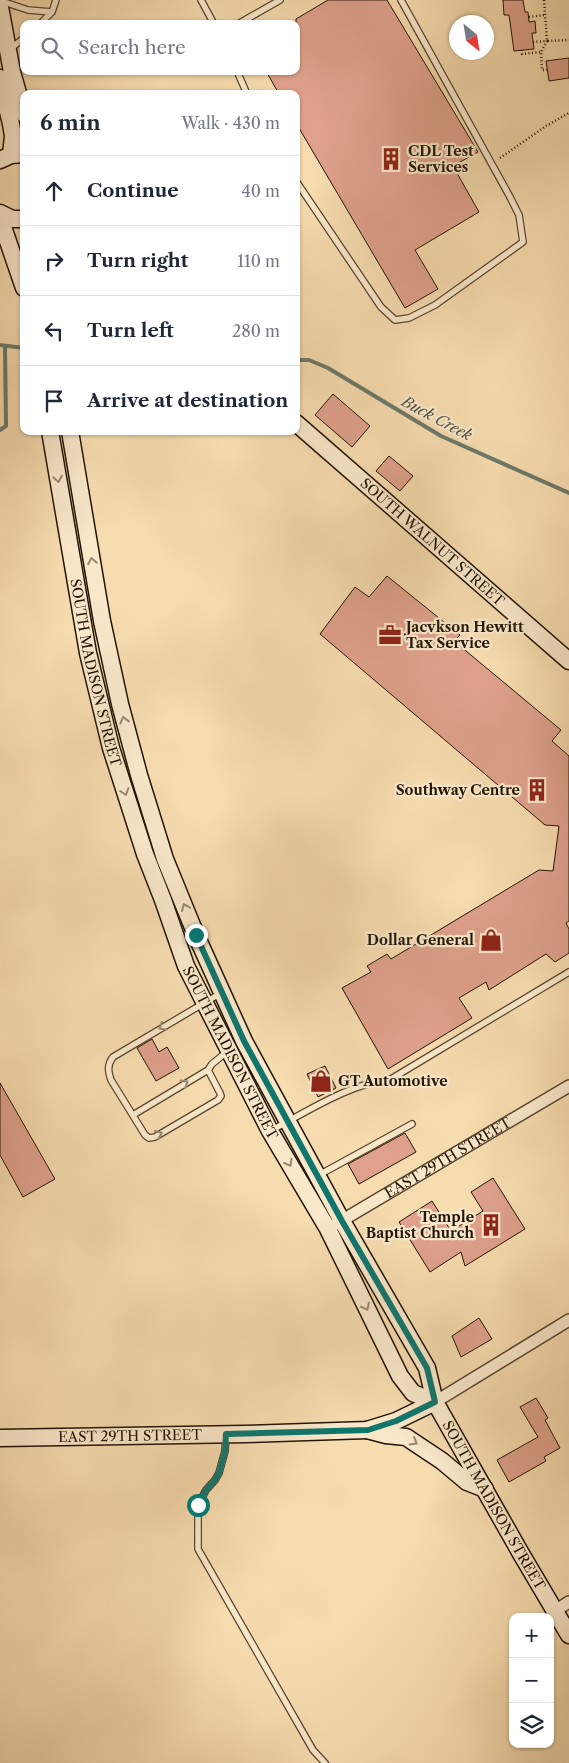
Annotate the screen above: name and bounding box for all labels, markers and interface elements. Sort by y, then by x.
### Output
north arrow [449,15,494,60]
search box [20,20,300,75]
icon: search [38,34,66,62]
text: Search here [78,36,186,59]
text: 6 min [40,110,101,135]
text: Walk · 430 m [181,113,280,133]
place label: CDL Test Services [408,142,474,176]
building icon: CDL Test Services [378,146,404,172]
icon: ahead [40,177,68,205]
text: Continue [87,179,179,202]
text: 40 m [241,181,280,201]
icon: right [40,247,68,275]
text: Turn right [87,249,188,272]
text: 110 m [237,251,280,271]
icon: left [40,317,68,345]
text: Turn left [87,319,174,342]
text: 280 m [232,321,280,341]
icon: arrive [40,387,68,415]
text: Arrive at destination [87,389,288,412]
water label: Buck Creek [398,391,476,445]
street label: SOUTH WALNUT STREET [357,474,509,610]
one-way arrow [53,475,63,484]
one-way arrow [87,556,97,565]
street label: SOUTH MADISON STREET [66,577,126,769]
place label: Jacvkson Hewitt Tax Service [403,618,524,652]
office icon: Jacvkson Hewitt Tax Service [377,622,403,648]
one-way arrow [120,716,130,724]
building icon: Southway Centre [524,777,550,803]
place label: Southway Centre [396,781,520,799]
one-way arrow [119,787,129,796]
one-way arrow [181,903,191,912]
route end [185,924,208,947]
shop icon: Dollar General [478,927,504,953]
place label: Dollar General [367,931,474,949]
street label: SOUTH MADISON STREET [179,963,282,1143]
one-way arrow [158,1021,167,1031]
shop icon: GT Automotive [308,1068,334,1094]
place label: GT Automotive [338,1072,448,1090]
one-way arrow [180,1080,189,1090]
street label: EAST 29TH STREET [381,1113,515,1202]
one-way arrow [153,1131,162,1141]
one-way arrow [283,1158,293,1167]
place label: Temple Baptist Church [366,1208,474,1242]
building icon: Temple Baptist Church [478,1212,504,1238]
one-way arrow [360,1301,370,1310]
street label: SOUTH MADISON STREET [438,1417,550,1594]
street label: EAST 29TH STREET [58,1426,202,1446]
one-way arrow [409,1436,418,1446]
route start [187,1494,210,1517]
map controls [509,1613,554,1748]
button: + [509,1613,554,1658]
button: − [509,1658,554,1703]
button: layers [509,1703,554,1748]

